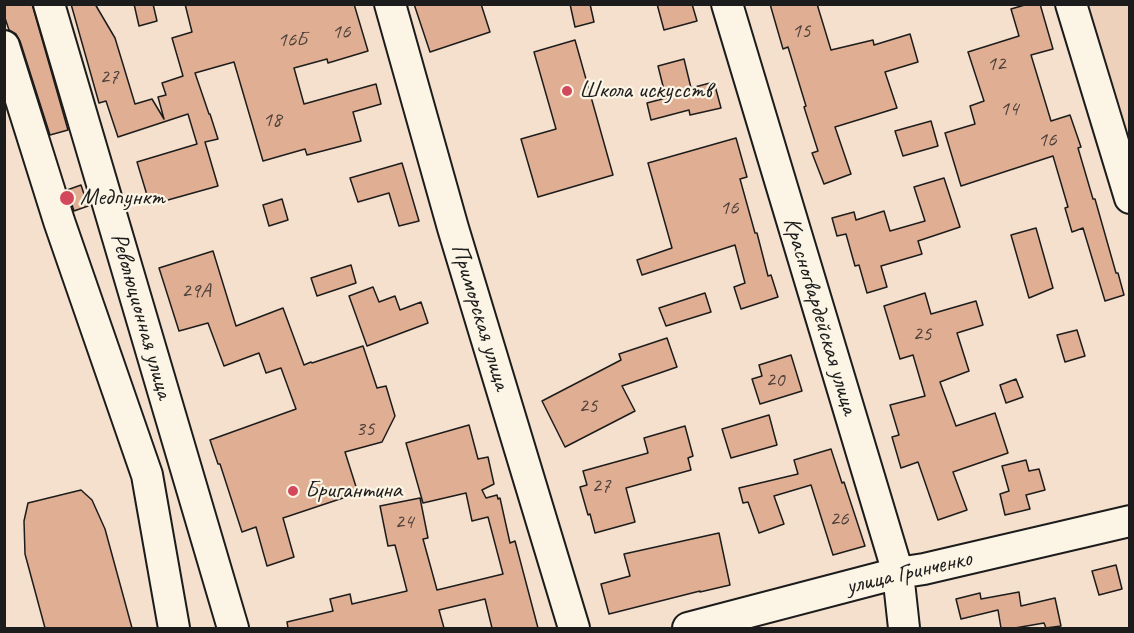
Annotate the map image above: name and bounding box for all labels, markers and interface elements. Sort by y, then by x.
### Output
house number: 15 [792,18,810,44]
house number: 16 [332,19,350,45]
house number: 16Б [277,27,307,53]
house number: 12 [987,51,1005,77]
house number: 27 [100,64,118,90]
place label: Школа искусств [579,77,712,105]
marker: Школа искусств [560,84,574,98]
house number: 14 [1000,96,1018,122]
house number: 18 [263,107,281,133]
house number: 16 [1038,127,1056,153]
place label: Медпункт [80,184,165,212]
marker: Медпункт [58,189,76,207]
house number: 16 [720,195,738,221]
street label: Красногвардейская улица [776,214,864,418]
street label: Революционная улица [104,230,178,402]
street label: Приморская улица [444,240,516,394]
house number: 29А [181,278,211,304]
house number: 25 [913,321,931,347]
house number: 20 [766,367,784,393]
house number: 25 [579,393,597,419]
house number: 35 [356,416,374,442]
house number: 27 [592,473,610,499]
place label: Бригантина [305,477,402,505]
marker: Бригантина [286,484,300,498]
house number: 26 [830,506,848,532]
house number: 24 [395,509,413,535]
street label: улица Гринченко [843,545,975,601]

